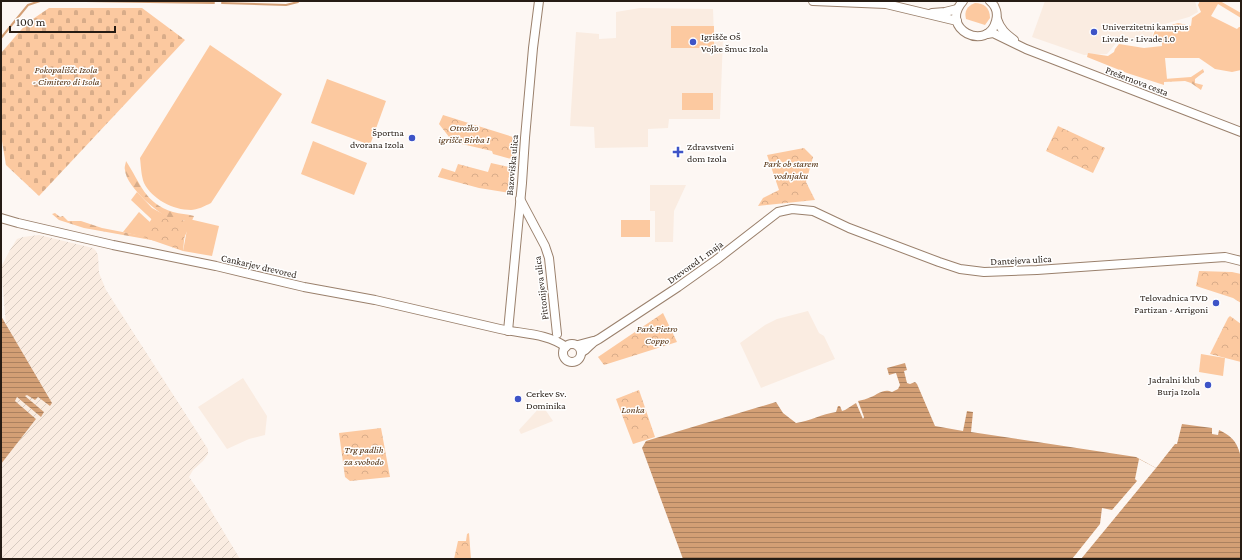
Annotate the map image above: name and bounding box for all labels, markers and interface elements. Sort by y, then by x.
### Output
scale bar [10,8,115,34]
text: 100 m [16,15,46,29]
place label: Univerzitetni kampus Livade - Livade 1.0 [1102,21,1189,44]
marker: Univerzitetni kampus Livade - Livade 1.0 [1089,27,1099,37]
place label: Igrišče OŠ Vojke Šmuc Izola [701,31,769,55]
marker: Igrišče OŠ Vojke Šmuc Izola [688,37,698,47]
park label: Pokopališče Izola - Cimitero di Isola [32,64,100,87]
street label: Prešernova cesta [1104,64,1170,98]
park label: Otroško igrišče Birba I [438,122,491,145]
place label: Športna dvorana Izola [350,127,404,150]
marker: Športna dvorana Izola [407,133,417,143]
street label: Bazoviška ulica [504,134,520,196]
place label: Zdravstveni dom Izola [687,141,734,164]
marker: Zdravstveni dom Izola [672,146,684,158]
park label: Park ob starem vodnjaku [764,158,818,182]
street label: Drevored 1. maja [665,238,726,287]
street label: Cankarjev drevored [220,252,299,281]
street label: Dantejeva ulica [990,253,1052,268]
street label: Pittonijeva ulica [532,255,551,321]
place label: Telovadnica TVD Partizan - Arrigoni [1134,292,1208,315]
marker: Telovadnica TVD Partizan - Arrigoni [1211,298,1221,308]
park label: Park Pietro Coppo [636,323,678,346]
place label: Jadralni klub Burja Izola [1148,374,1200,398]
marker: Jadralni klub Burja Izola [1203,380,1213,390]
place label: Cerkev Sv. Dominika [526,388,566,411]
marker: Cerkev Sv. Dominika [513,394,523,404]
park label: Lonka [621,404,645,415]
park label: Trg padlih za svobodo [343,444,384,467]

